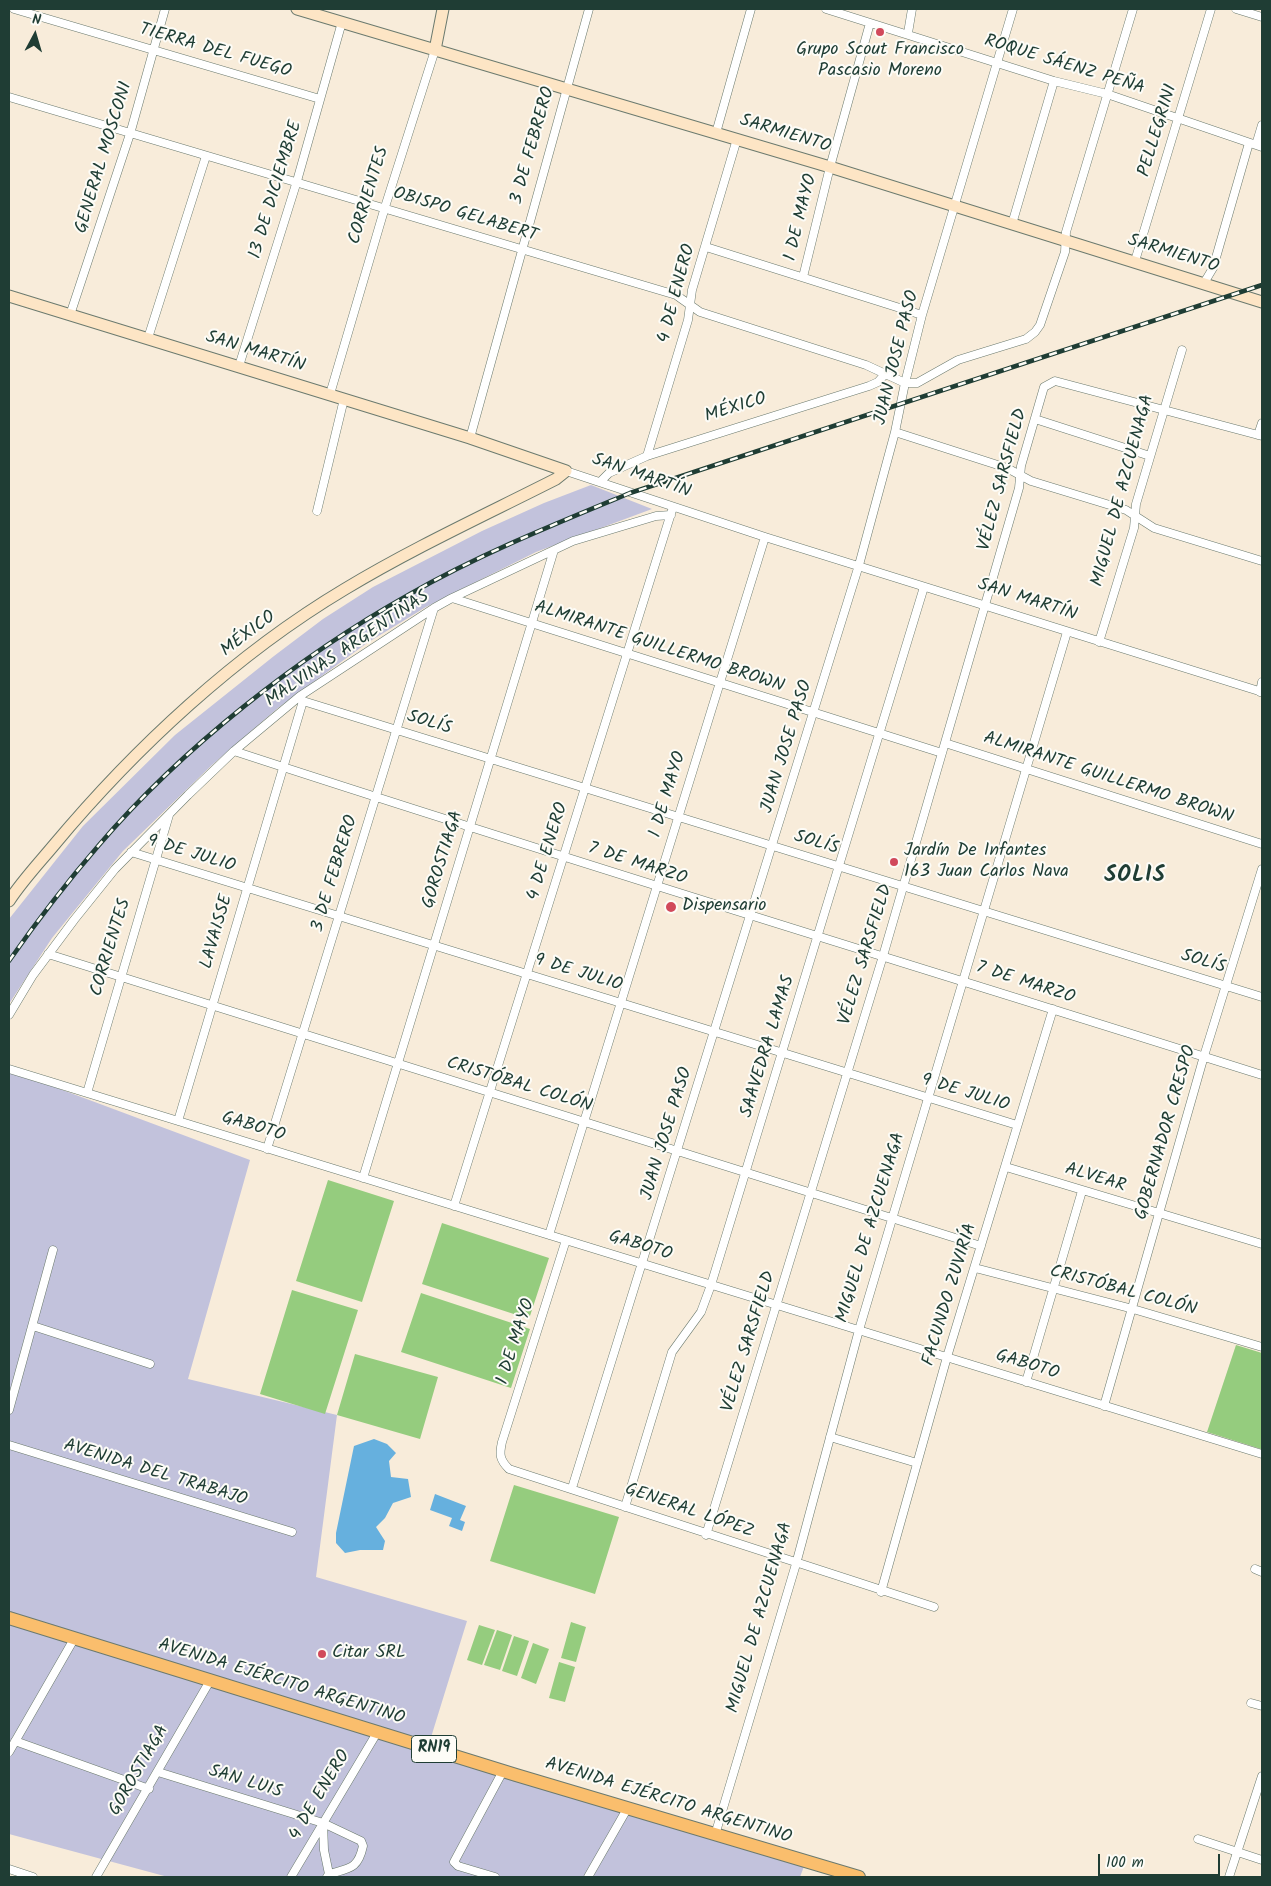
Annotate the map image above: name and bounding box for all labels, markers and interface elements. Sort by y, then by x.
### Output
text: N [31,9,42,31]
north arrow [10,10,60,60]
street label: TIERRA DEL FUEGO [137,20,293,84]
marker: Grupo Scout Francisco Pascasio Moreno [874,26,886,38]
street label: ROQUE SÁENZ PEÑA [981,31,1147,101]
place label: Grupo Scout Francisco Pascasio Moreno [796,40,964,82]
street label: GENERAL MOSCONI [72,80,138,236]
street label: PELLEGRINI [1135,82,1183,180]
street label: 3 DE FEBRERO [507,85,561,207]
street label: SARMIENTO [737,111,833,159]
street label: 13 DE DICIEMBRE [246,118,308,262]
street label: CORRIENTES [345,145,395,247]
street label: 1 DE MAYO [781,172,823,264]
street label: OBISPO GELABERT [390,184,540,248]
street label: SARMIENTO [1125,231,1221,279]
street label: 4 DE ENERO [654,242,702,346]
street label: JUAN JOSE PASO [871,289,925,427]
street label: SAN MARTÍN [203,328,307,378]
street label: MÉXICO [703,389,769,429]
street label: MIGUEL DE AZCUENAGA [1088,393,1160,589]
street label: VÉLEZ SARSFIELD [975,407,1033,553]
street label: SAN MARTÍN [589,450,693,504]
street label: SAN MARTÍN [975,575,1079,627]
street label: MALVINAS ARGENTINAS [262,587,434,713]
street label: ALMIRANTE GUILLERMO BROWN [531,597,787,699]
street label: MÉXICO [217,607,281,663]
street label: JUAN JOSE PASO [758,678,818,816]
street label: SOLÍS [404,707,454,741]
street label: ALMIRANTE GUILLERMO BROWN [980,728,1236,830]
street label: 1 DE MAYO [646,749,692,841]
street label: 4 DE ENERO [524,800,574,904]
street label: GOROSTIAGA [419,808,469,912]
street label: 3 DE FEBRERO [308,813,364,935]
street label: SOLÍS [791,827,841,861]
street label: 9 DE JULIO [144,831,238,879]
street label: 7 DE MARZO [585,839,689,891]
place label: Jardín De Infantes 163 Juan Carlos Nava [904,841,1069,884]
marker: Jardín De Infantes 163 Juan Carlos Nava [888,856,900,868]
district label: SOLIS [1104,864,1166,890]
street label: VÉLEZ SARSFIELD [835,882,899,1028]
street label: LAVAISSE [197,892,239,972]
place label: Dispensario [682,896,766,918]
street label: CORRIENTES [87,897,137,999]
marker: Dispensario [664,900,678,914]
street label: SOLÍS [1178,946,1228,980]
street label: 9 DE JULIO [531,950,625,998]
street label: 7 DE MARZO [973,958,1077,1010]
street label: SAAVEDRA LAMAS [737,973,801,1121]
street label: GOBERNADOR CRESPO [1132,1043,1202,1223]
street label: CRISTÓBAL COLÓN [443,1054,595,1118]
street label: JUAN JOSE PASO [638,1065,698,1203]
street label: 9 DE JULIO [918,1070,1012,1118]
street label: GABOTO [219,1108,287,1148]
street label: MIGUEL DE AZCUENAGA [833,1130,911,1326]
street label: ALVEAR [1062,1160,1128,1198]
street label: FACUNDO ZUVIRÍA [919,1221,983,1369]
street label: GABOTO [606,1227,674,1267]
street label: CRISTÓBAL COLÓN [1047,1262,1199,1322]
street label: VÉLEZ SARSFIELD [718,1269,782,1415]
street label: 1 DE MAYO [493,1296,541,1388]
street label: GABOTO [993,1346,1061,1386]
street label: AVENIDA DEL TRABAJO [61,1436,249,1512]
street label: GENERAL LÓPEZ [622,1480,756,1544]
street label: MIGUEL DE AZCUENAGA [723,1520,799,1716]
street label: AVENIDA EJÉRCITO ARGENTINO [155,1635,407,1731]
place label: Citar SRL [332,1643,406,1665]
marker: Citar SRL [316,1648,328,1660]
street label: GOROSTIAGA [105,1722,175,1820]
road number: RN19 [412,1736,456,1762]
street label: 4 DE ENERO [286,1747,356,1845]
street label: AVENIDA EJÉRCITO ARGENTINO [542,1754,794,1850]
street label: SAN LUIS [206,1762,284,1804]
scale bar [1101,1844,1224,1876]
text: 100 m [1106,1851,1144,1875]

